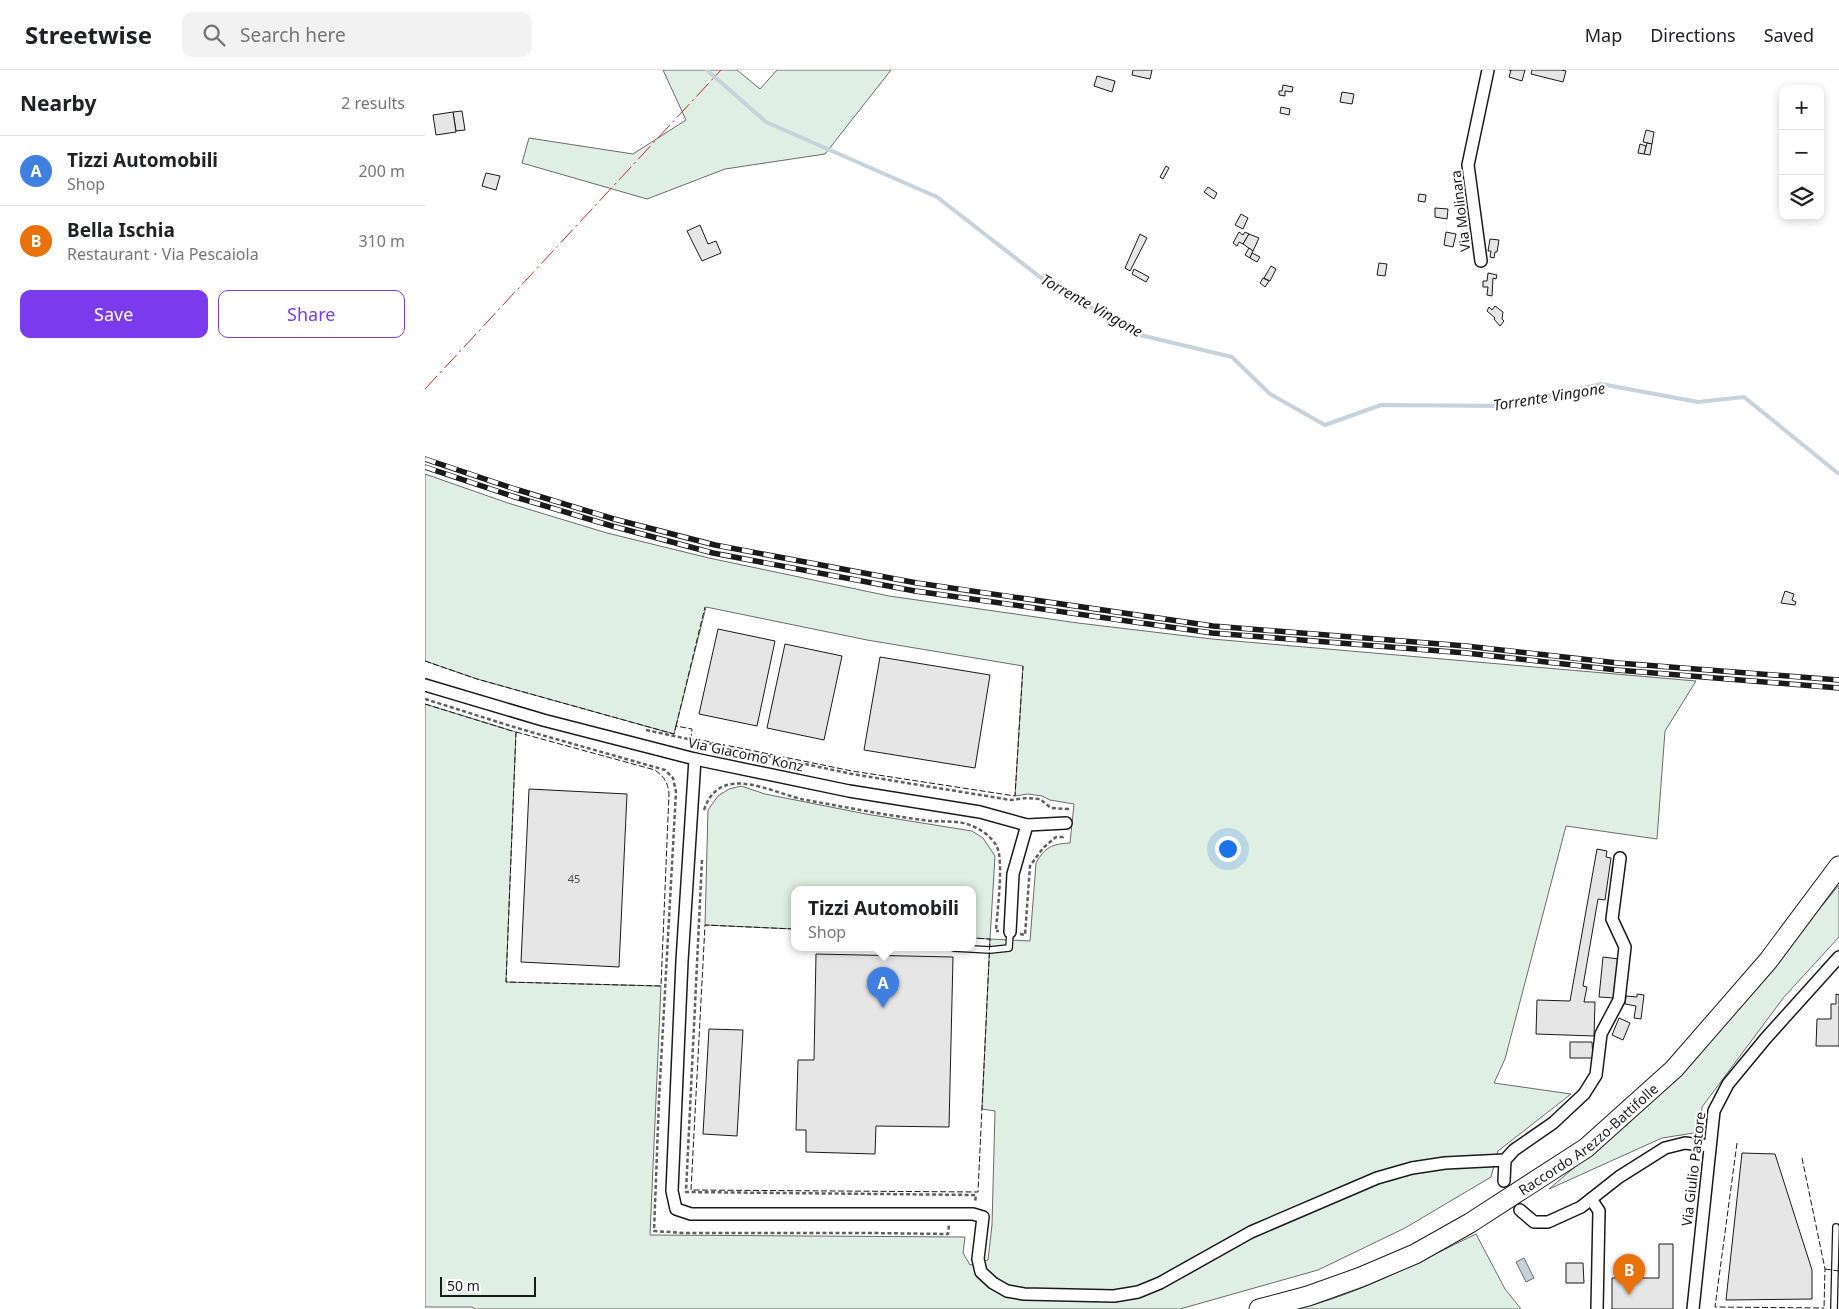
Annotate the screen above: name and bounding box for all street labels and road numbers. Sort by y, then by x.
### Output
street label: Via Molinara [1446,169,1474,253]
street label: Via Giacomo Konz [686,732,806,776]
street label: Raccordo Arezzo-Battifolle [1514,1079,1662,1199]
street label: Via Giulio Pastore [1677,1111,1709,1227]

